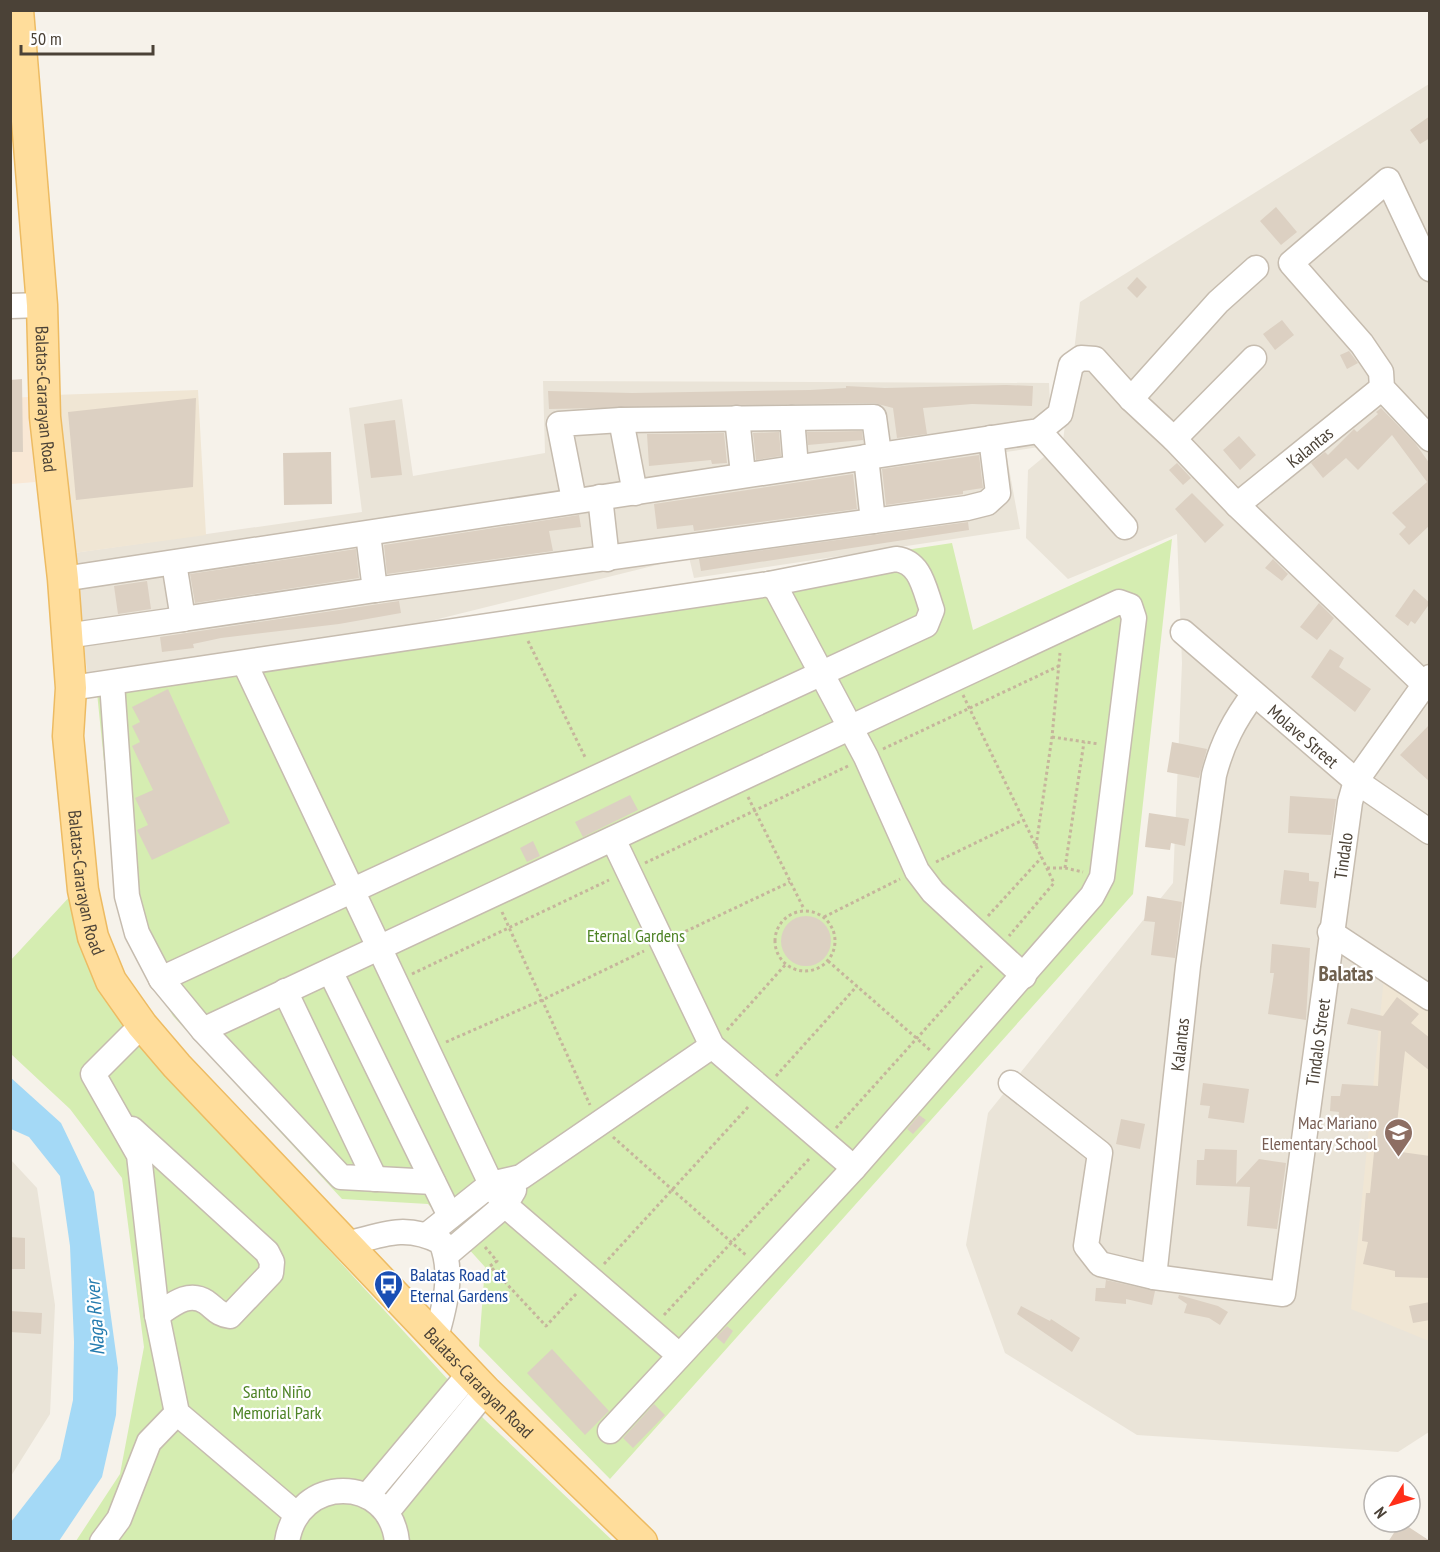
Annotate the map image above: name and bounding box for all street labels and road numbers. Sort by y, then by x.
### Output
street label: Balatas-Cararayan Road [31,325,63,473]
street label: Kalantas [1281,421,1337,472]
street label: Molave Street [1263,699,1344,773]
street label: Balatas-Cararayan Road [64,809,110,958]
street label: Tindalo [1328,831,1357,881]
street label: Tindalo Street [1300,997,1335,1087]
street label: Kalantas [1165,1017,1194,1072]
street label: Balatas-Cararayan Road [420,1322,539,1443]

